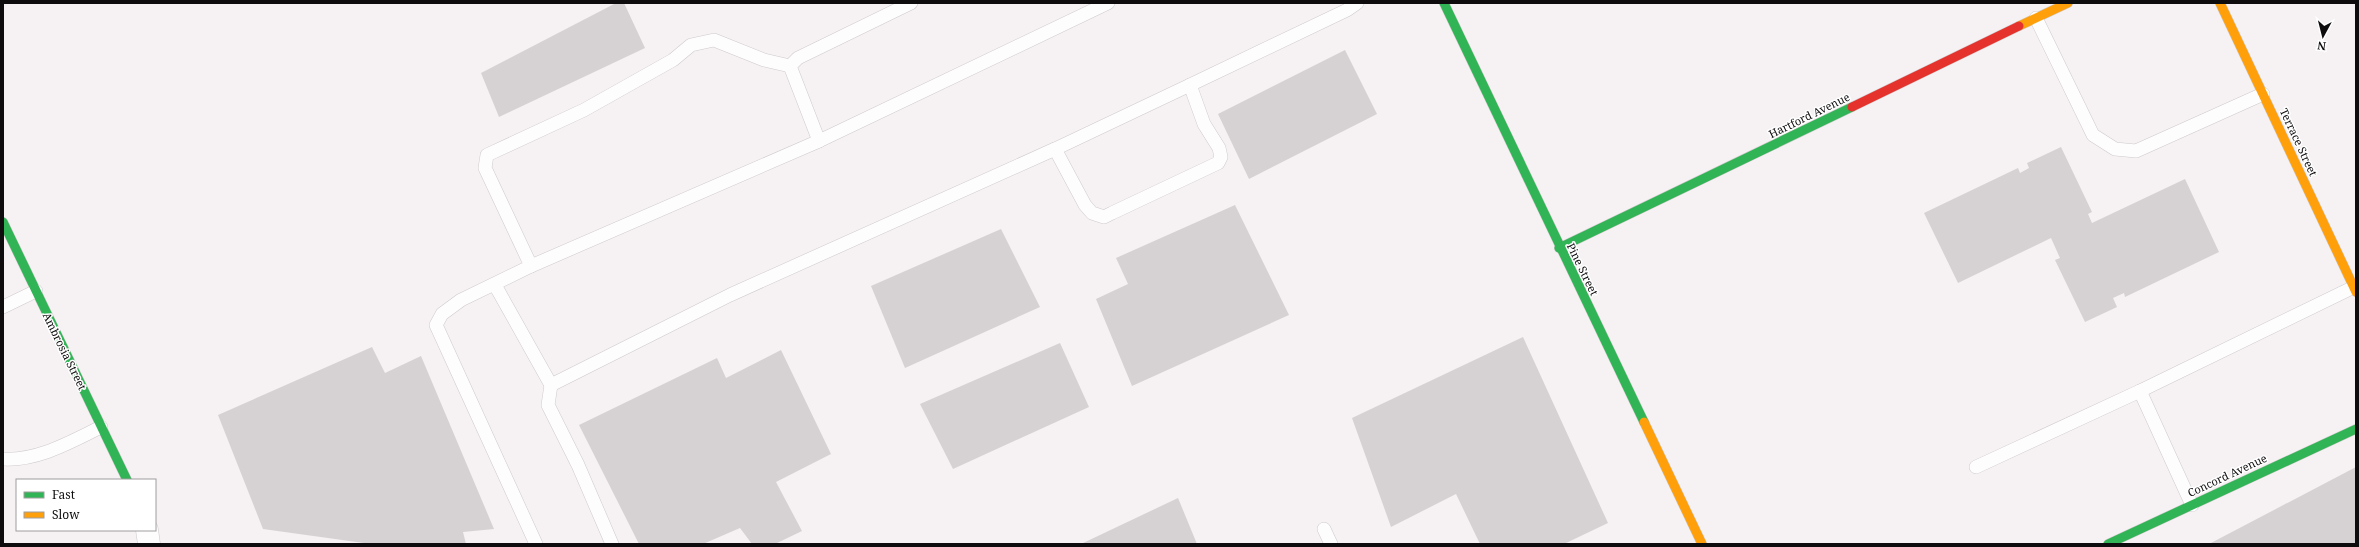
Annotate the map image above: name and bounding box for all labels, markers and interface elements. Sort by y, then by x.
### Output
north arrow [2303,16,2343,56]
text: N [2316,38,2327,54]
street label: Hartford Avenue [1766,89,1852,141]
street label: Terrace Street [2277,106,2321,178]
street label: Pine Street [1564,240,1602,298]
street label: Ambrosia Street [40,310,90,392]
street label: Concord Avenue [2185,450,2269,500]
legend [16,479,156,531]
text: Fast [52,486,75,503]
text: Slow [52,506,80,523]

